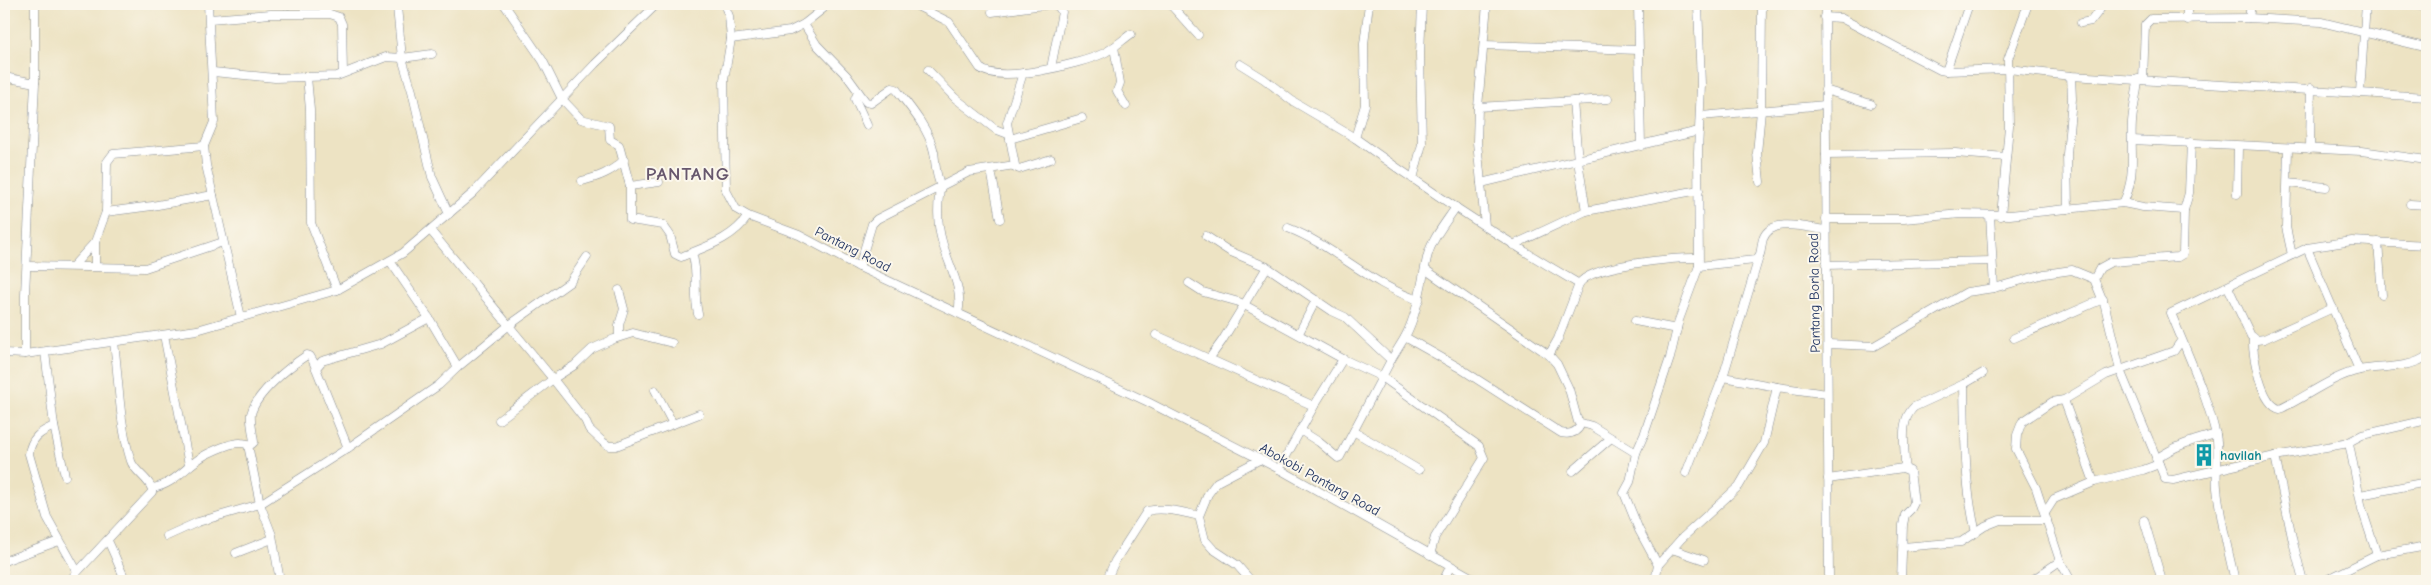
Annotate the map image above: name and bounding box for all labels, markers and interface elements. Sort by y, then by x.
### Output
district label: PANTANG [646,163,730,185]
street label: Pantang Road [812,223,894,276]
street label: Pantang Borla Road [1805,233,1824,353]
street label: Abokobi Pantang Road [1256,439,1383,520]
building icon: havilah [2191,442,2217,468]
place label: havilah [2220,447,2262,464]

